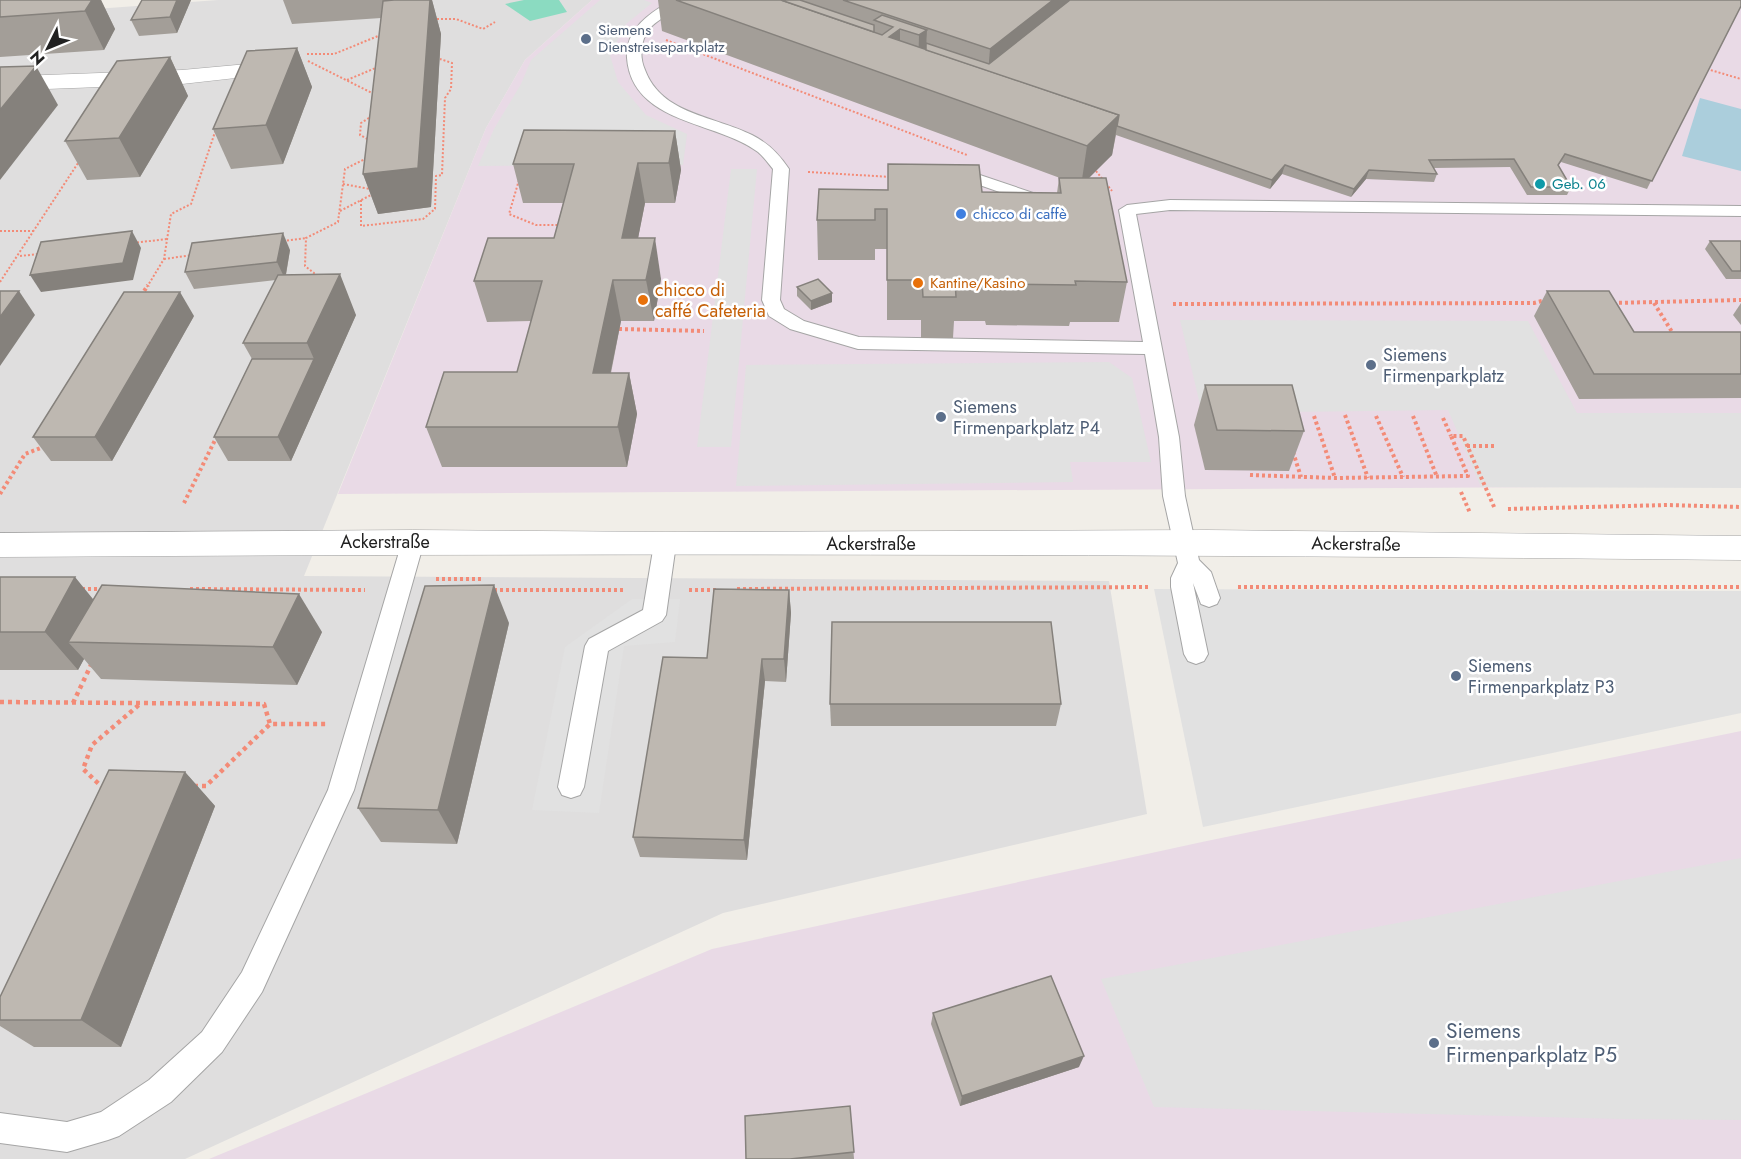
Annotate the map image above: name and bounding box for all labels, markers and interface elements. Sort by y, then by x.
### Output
north arrow [18,18,78,78]
place label: Siemens Dienstreiseparkplatz [598,19,725,58]
marker: Siemens Dienstreiseparkplatz [579,32,593,46]
text: N [25,45,50,70]
place label: Geb. 06 [1552,173,1606,195]
marker: Geb. 06 [1533,177,1547,191]
place label: chicco di caffè [973,203,1067,225]
marker: chicco di caffè [954,207,968,221]
place label: Kantine/Kasino [930,272,1025,294]
marker: Kantine/Kasino [911,276,925,290]
place label: chicco di caffé Cafeteria [655,277,766,324]
marker: chicco di caffé Cafeteria [636,293,650,307]
place label: Siemens Firmenparkplatz [1383,342,1505,389]
marker: Siemens Firmenparkplatz [1364,358,1378,372]
place label: Siemens Firmenparkplatz P4 [953,394,1100,441]
marker: Siemens Firmenparkplatz P4 [934,410,948,424]
street label: Ackerstraße [340,529,430,555]
street label: Ackerstraße [1311,530,1401,558]
street label: Ackerstraße [826,531,916,557]
place label: Siemens Firmenparkplatz P3 [1468,653,1615,700]
marker: Siemens Firmenparkplatz P3 [1449,669,1463,683]
place label: Siemens Firmenparkplatz P5 [1446,1016,1617,1070]
marker: Siemens Firmenparkplatz P5 [1427,1036,1441,1050]

